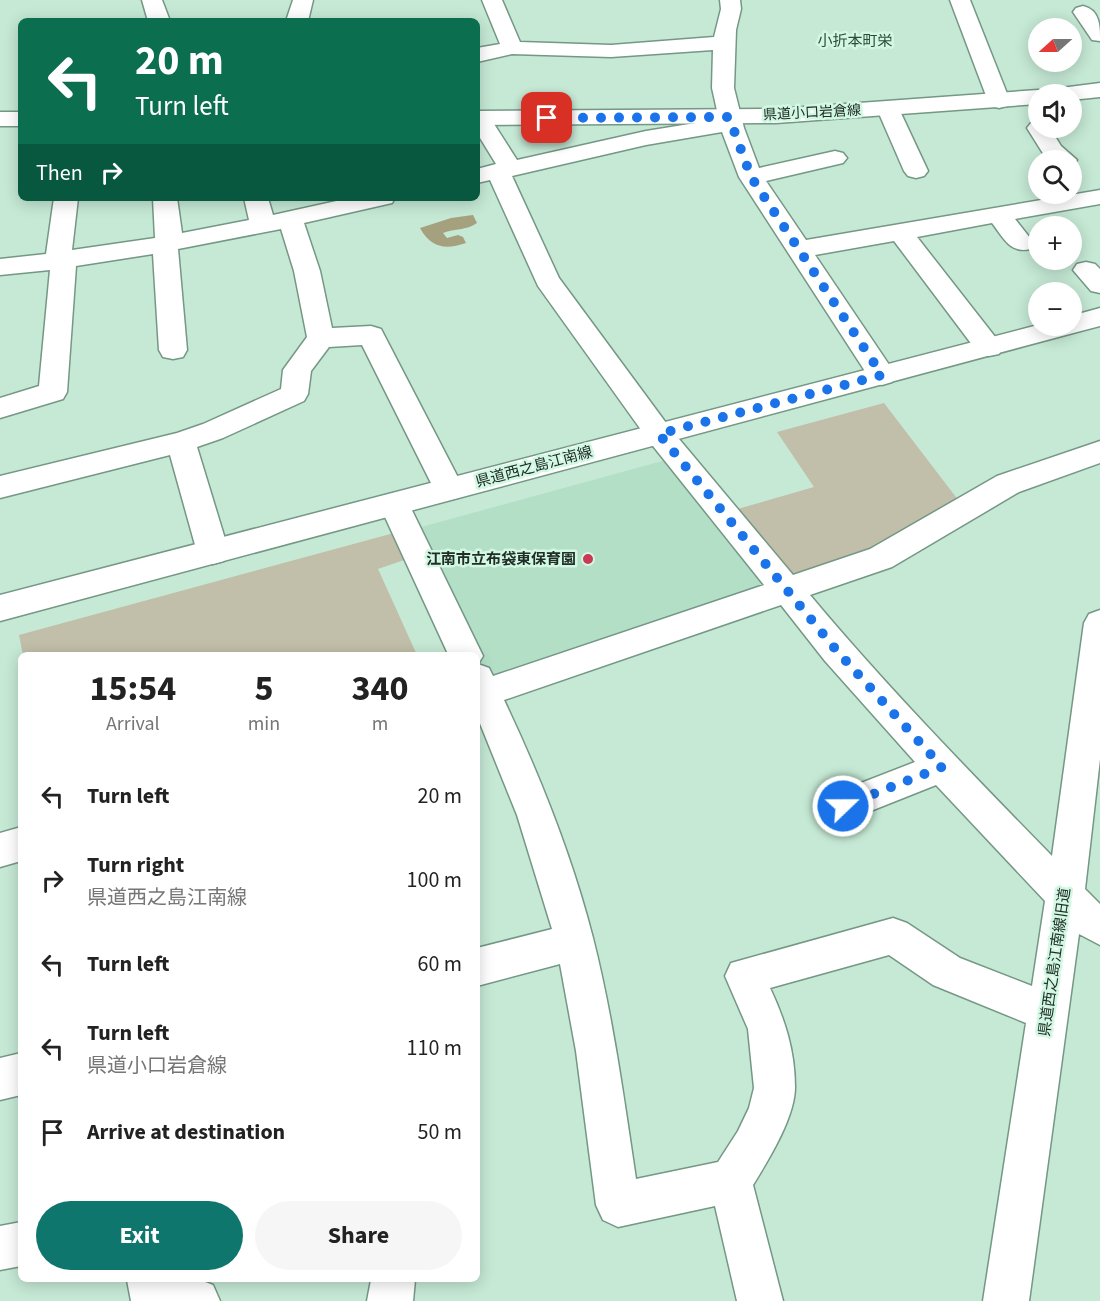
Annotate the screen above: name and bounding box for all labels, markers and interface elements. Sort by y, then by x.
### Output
north arrow [1028,18,1082,72]
map controls [1028,18,1082,336]
text: 20 m [135,31,224,91]
district label: 小折本町栄 [817,31,893,52]
icon: left [36,42,114,120]
button: sound [1028,84,1082,138]
text: Turn left [135,87,229,126]
pin [521,92,572,143]
street label: 県道小口岩倉線 [763,100,861,126]
icon: arrive [530,101,563,134]
button: search [1028,150,1082,204]
icon: right [95,156,128,189]
text: Then [36,157,83,189]
button: + [1028,216,1082,270]
button: − [1028,282,1082,336]
street label: 県道西之島江南線 [473,441,595,493]
place label: 江南市立布袋東保育園 [426,549,576,570]
marker: 江南市立布袋東保育園 [581,552,595,566]
text: 15:54 [89,663,176,714]
text: 5 [254,663,273,714]
text: 340 [352,663,409,714]
text: Arrival [106,710,160,738]
text: min [248,710,280,738]
text: m [372,710,388,738]
position arrow [811,774,875,838]
icon: left [36,780,69,813]
text: Turn left [87,780,169,812]
text: 20 m [417,780,462,812]
text: Turn right [87,849,184,881]
icon: right [36,864,69,897]
text: 100 m [407,864,462,896]
text: 県道西之島江南線 [87,884,247,912]
street label: 県道西之島江南線旧道 [1034,886,1076,1038]
icon: left [36,948,69,981]
text: Turn left [87,948,169,980]
text: 60 m [417,948,462,980]
text: Turn left [87,1017,169,1049]
icon: left [36,1032,69,1065]
text: 110 m [407,1032,462,1064]
text: 県道小口岩倉線 [87,1052,227,1080]
icon: arrive [36,1116,69,1149]
text: Arrive at destination [87,1116,285,1148]
text: 50 m [417,1116,462,1148]
button: Exit [36,1201,243,1270]
button: Share [255,1201,462,1270]

